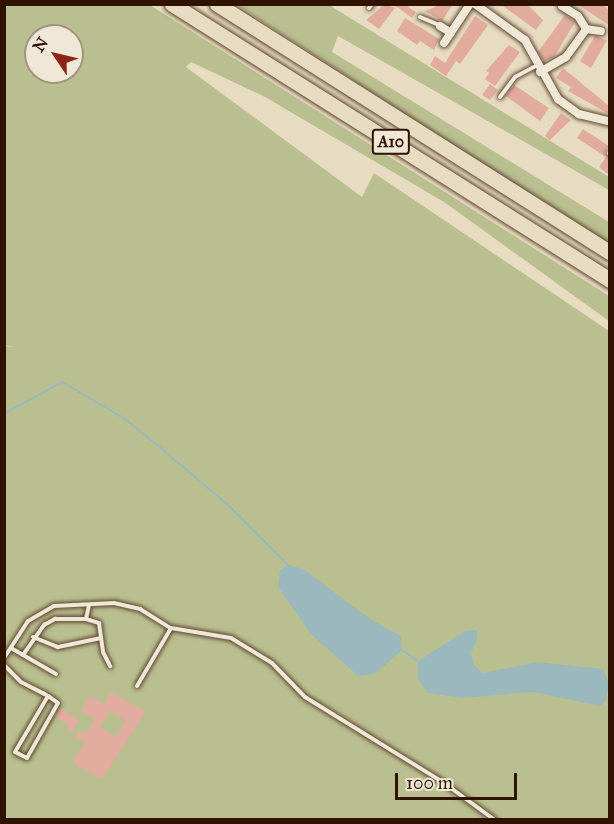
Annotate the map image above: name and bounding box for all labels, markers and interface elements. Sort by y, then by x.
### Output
north arrow [24,24,84,84]
text: N [29,34,52,56]
road number: A10 [372,129,410,155]
scale bar [398,761,520,799]
text: 100 m [406,772,453,794]

